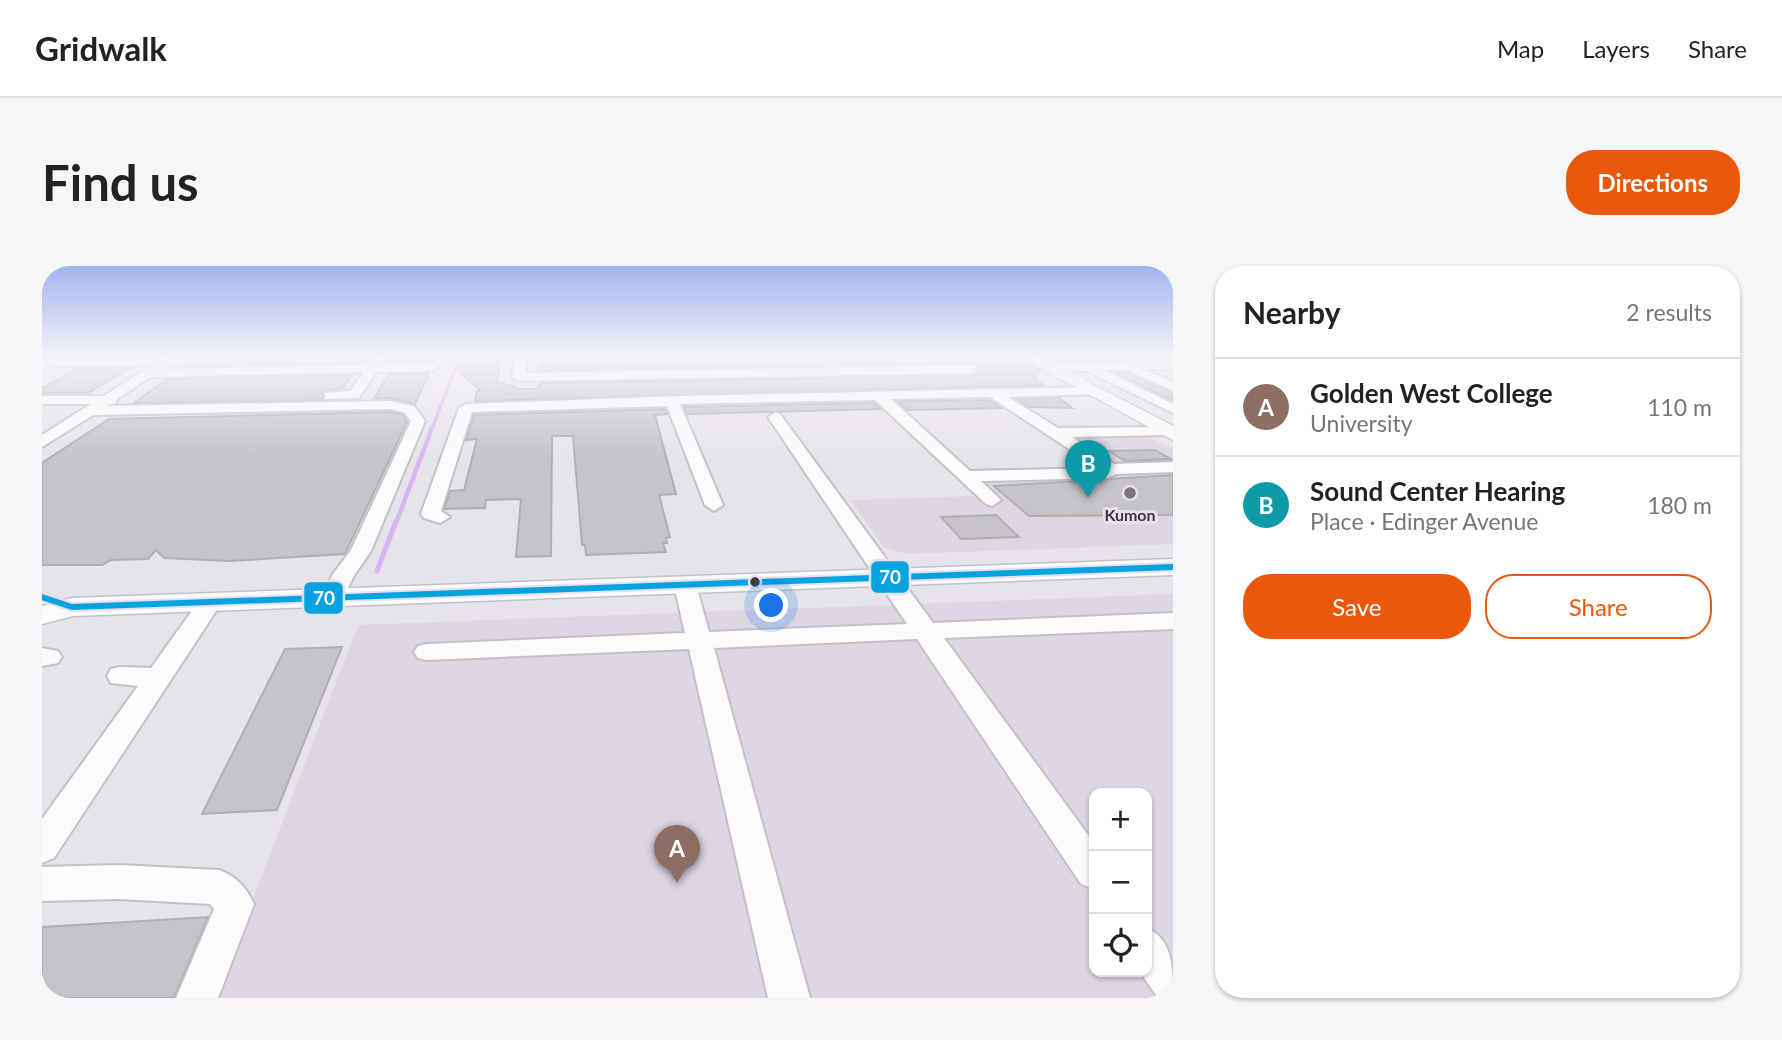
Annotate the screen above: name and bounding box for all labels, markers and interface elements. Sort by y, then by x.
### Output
text: Gridwalk [35,28,167,68]
text: Map [1497,34,1544,63]
text: Layers [1582,34,1650,63]
text: Share [1688,34,1747,63]
button: Directions [1566,150,1740,215]
text: Find us [42,153,199,211]
text: Nearby [1243,294,1341,330]
text: 2 results [1626,298,1712,326]
text: Golden West College [1310,377,1553,409]
text: A [1258,393,1274,421]
text: 110 m [1647,393,1712,421]
text: University [1310,409,1413,437]
pin: B [1065,440,1111,498]
text: Sound Center Hearing [1310,475,1565,507]
marker: Kumon [1122,485,1138,501]
text: B [1258,491,1274,519]
text: 180 m [1647,491,1712,519]
place label: Kumon [1104,505,1156,524]
text: Place · Edinger Avenue [1310,507,1538,535]
line badge: 70 [870,560,910,594]
text: 70 [879,565,901,588]
button: Save [1243,574,1471,639]
button: Share [1485,574,1712,639]
unlabelled marker [748,575,762,589]
line badge: 70 [303,581,344,615]
text: 70 [313,586,335,609]
your location [754,588,788,622]
map controls [1089,788,1152,977]
button: + [1089,788,1152,851]
pin: A [654,825,700,883]
button: − [1089,851,1152,914]
button: locate [1089,914,1152,977]

